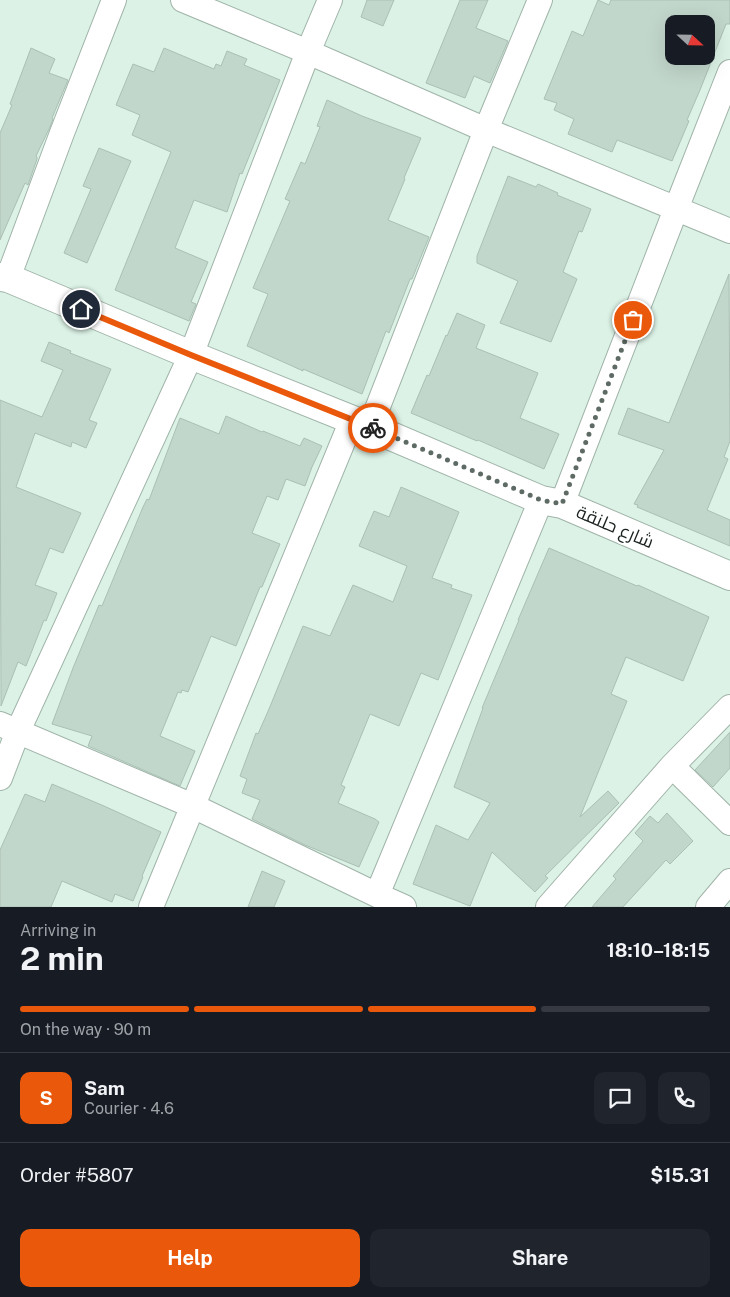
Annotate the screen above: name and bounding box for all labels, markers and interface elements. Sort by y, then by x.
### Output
north arrow [665,15,715,65]
map controls [665,15,715,65]
pin [60,288,102,330]
icon: home [67,295,95,323]
pin [612,299,654,341]
icon: bag [619,306,647,334]
courier [348,403,398,453]
icon: bike [359,414,387,442]
street label: شارع حلنقة [573,501,657,554]
text: Arriving in [20,921,96,940]
text: 18:10–18:15 [607,939,710,961]
text: 2 min [20,940,104,977]
text: On the way · 90 m [20,1020,151,1039]
button: chat [594,1072,646,1124]
button: phone [658,1072,710,1124]
text: Sam [84,1077,125,1099]
text: S [39,1087,53,1109]
text: Courier · 4.6 [84,1099,174,1118]
text: Order #5807 [20,1164,134,1186]
text: $15.31 [650,1164,710,1186]
button: Help [20,1229,360,1287]
button: Share [370,1229,710,1287]

